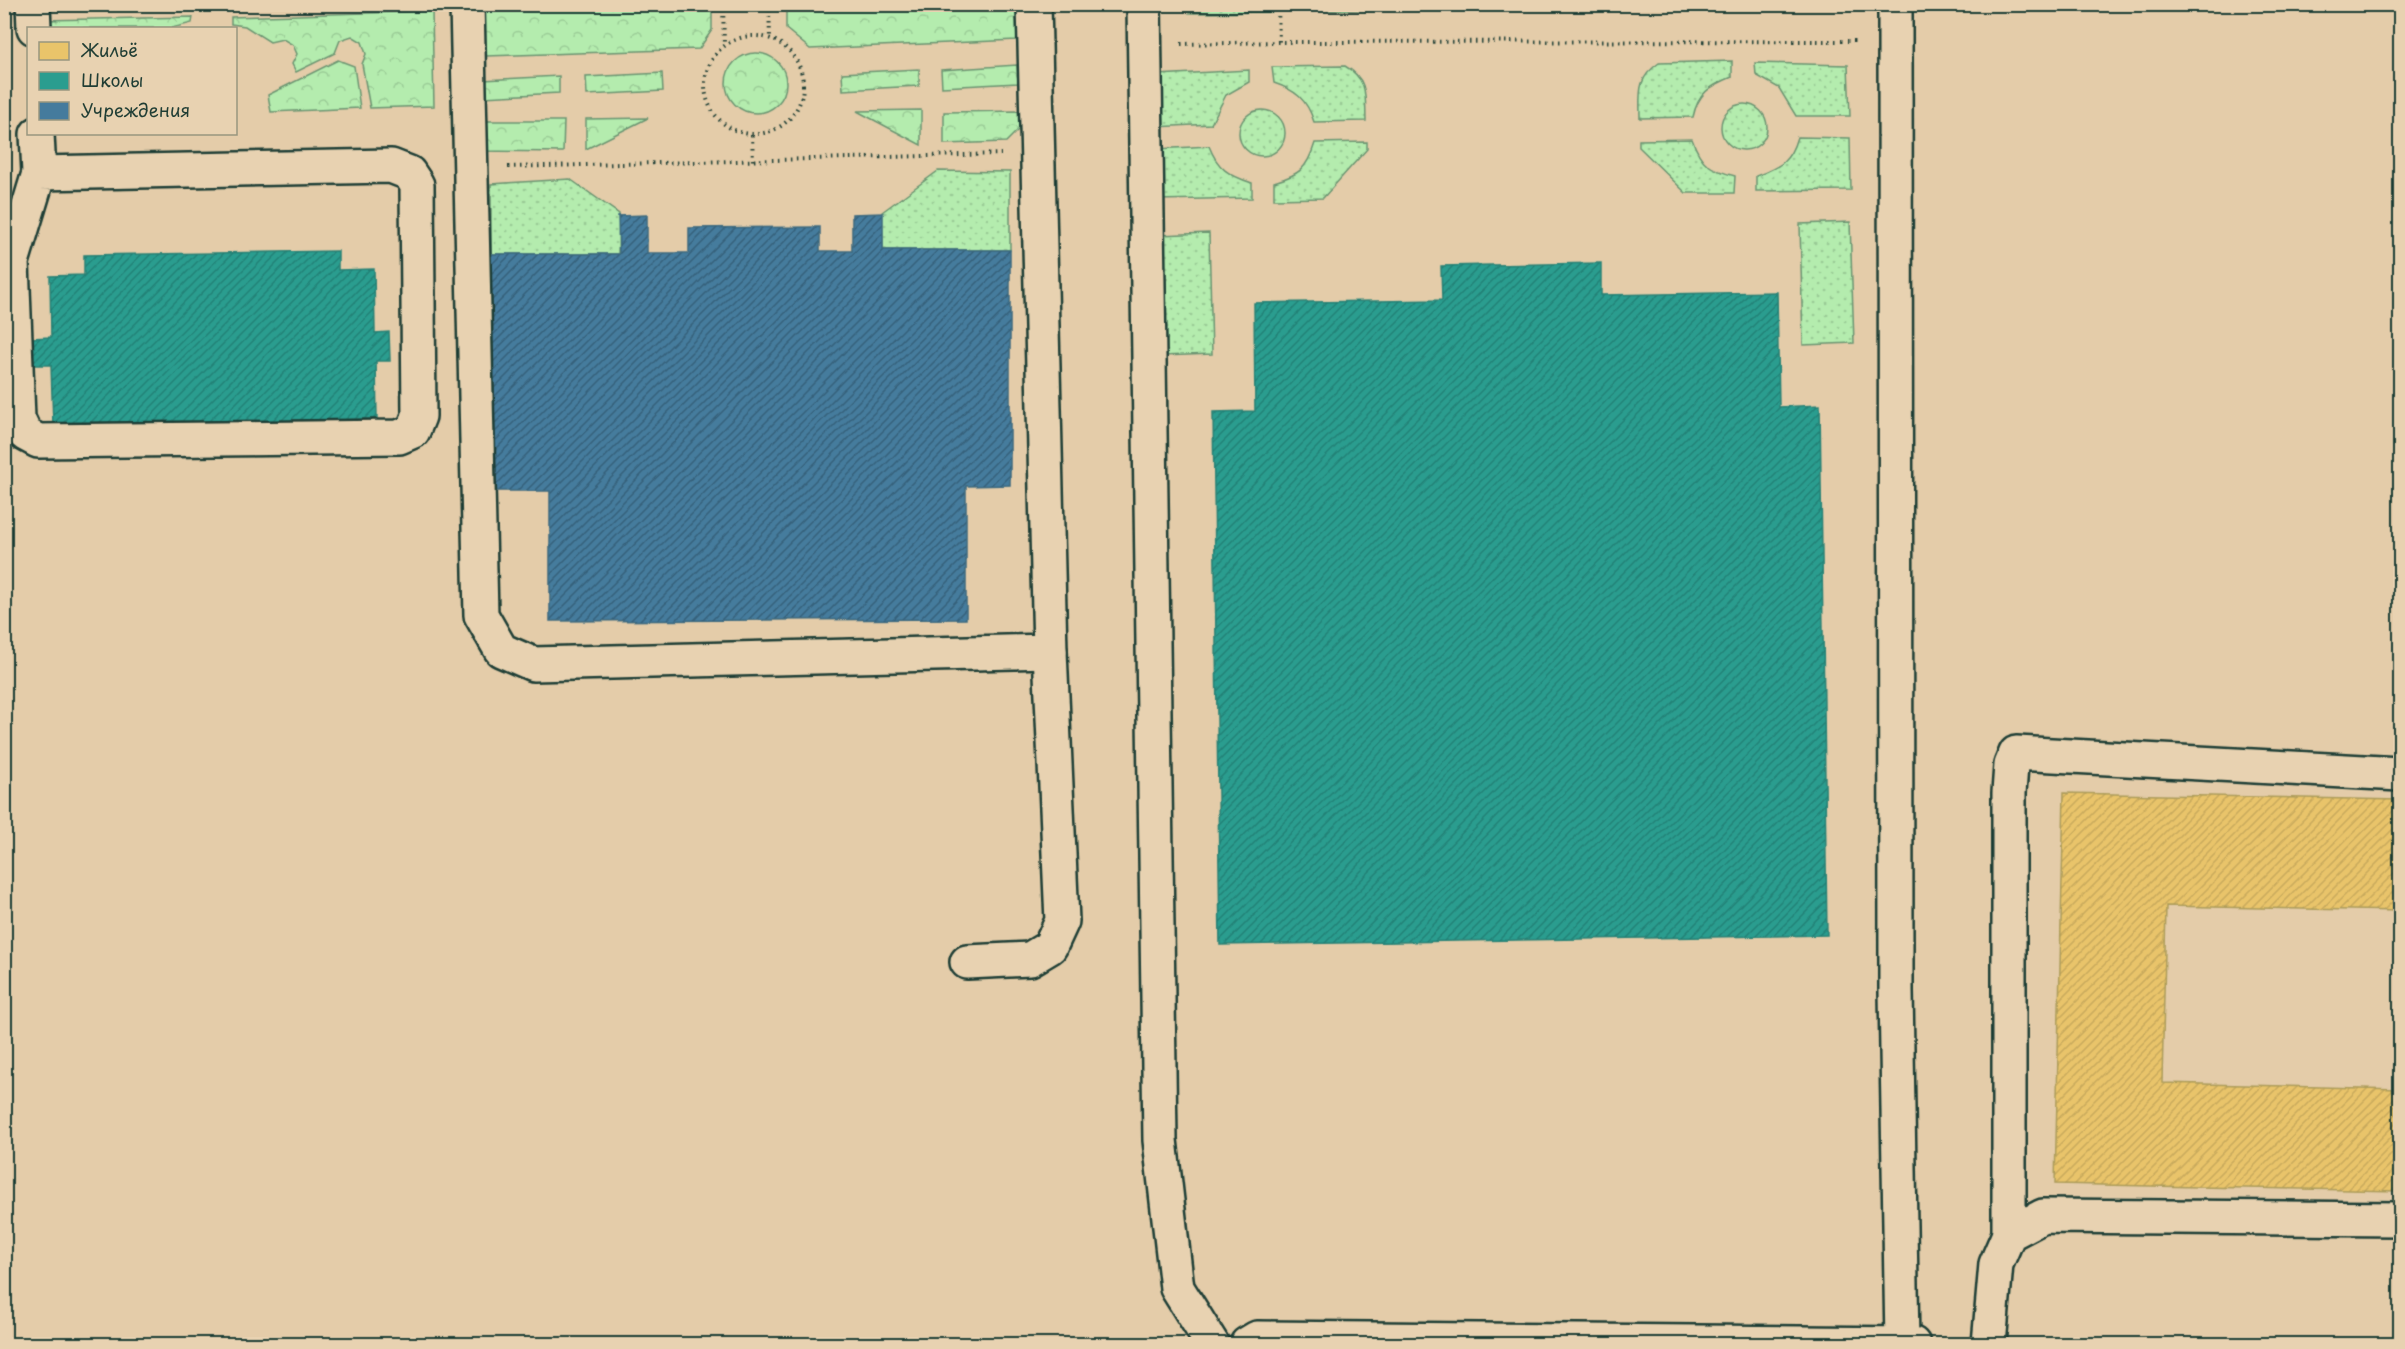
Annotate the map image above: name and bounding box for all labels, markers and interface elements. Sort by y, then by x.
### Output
legend [27,27,237,135]
text: Жильё [80,36,138,63]
text: Школы [81,66,144,93]
text: Учреждения [81,96,190,123]

